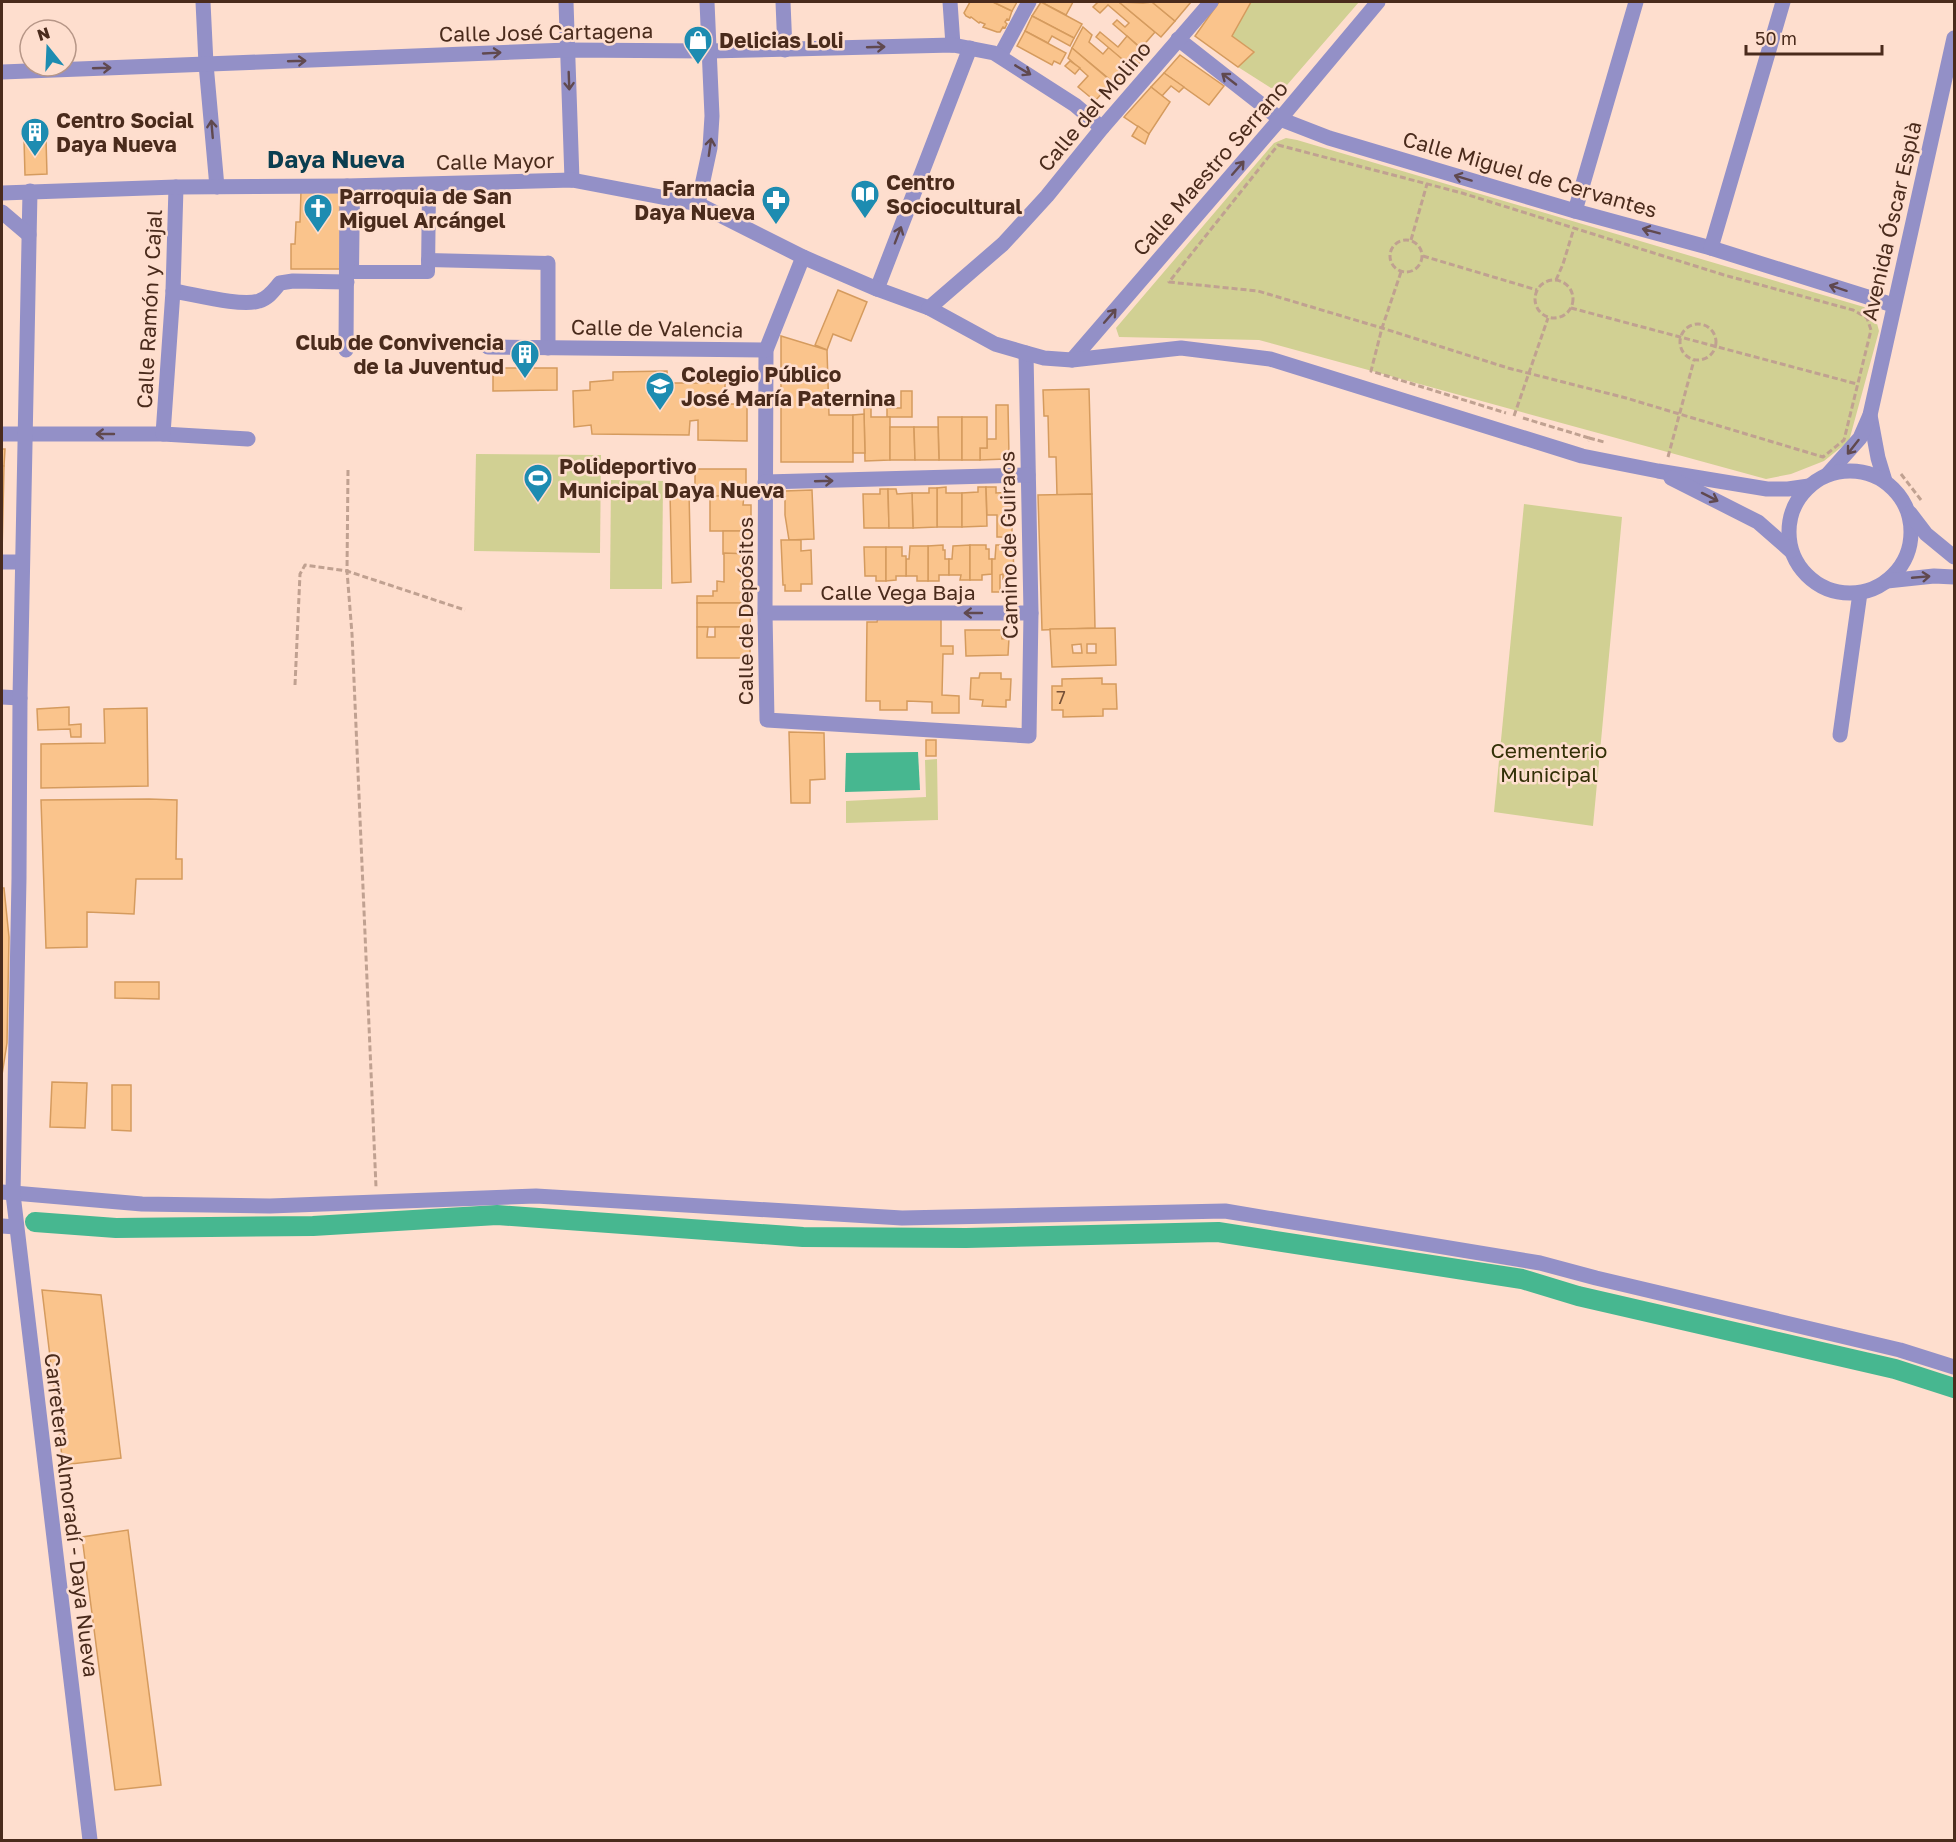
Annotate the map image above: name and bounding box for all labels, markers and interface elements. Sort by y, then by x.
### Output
street label: Calle José Cartagena [439,17,653,47]
north arrow [18,18,78,78]
scale bar [1746,18,1882,56]
text: N [34,22,52,45]
shop icon: Delicias Loli [682,24,714,66]
place label: Delicias Loli [719,27,844,53]
text: 50 m [1755,27,1797,49]
street label: Calle del Molino [1032,35,1156,177]
one-way arrow [865,42,885,53]
one-way arrow [481,48,501,59]
one-way arrow [286,55,306,67]
one-way arrow [91,62,111,74]
one-way arrow [1014,65,1031,77]
one-way arrow [564,70,575,90]
one-way arrow [1221,72,1237,85]
street label: Calle Maestro Serrano [1127,75,1293,261]
place label: Centro Social Daya Nueva [56,107,194,157]
building icon: Centro Social Daya Nueva [19,116,51,158]
one-way arrow [206,119,217,139]
street label: Avenida Óscar Esplà [1855,119,1927,323]
street label: Calle Miguel de Cervantes [1400,125,1660,223]
one-way arrow [704,138,715,157]
district label: Daya Nueva [267,144,405,173]
street label: Calle Mayor [436,147,554,175]
one-way arrow [1231,161,1245,176]
place label: Centro Sociocultural [886,169,1022,219]
one-way arrow [1454,172,1473,183]
place label: Farmacia Daya Nueva [634,175,755,225]
library icon: Centro Sociocultural [849,178,881,220]
place label: Parroquia de San Miguel Arcángel [339,183,512,233]
pharmacy icon: Farmacia Daya Nueva [760,184,792,226]
church icon: Parroquia de San Miguel Arcángel [302,192,334,234]
street label: Calle Ramón y Cajal [131,209,167,409]
one-way arrow [1642,225,1661,237]
one-way arrow [893,226,904,244]
one-way arrow [1829,282,1848,293]
one-way arrow [1103,309,1117,324]
street label: Calle de Valencia [571,313,743,343]
place label: Club de Convivencia de la Juventud [295,329,504,379]
building icon: Club de Convivencia de la Juventud [509,338,541,380]
place label: Colegio Público José María Paternina [681,361,895,411]
school or university icon: Colegio Público José María Paternina [644,370,676,412]
one-way arrow [95,428,115,440]
one-way arrow [1847,439,1860,455]
street label: Camino de Guiraos [993,451,1023,639]
place label: Polideportivo Municipal Daya Nueva [559,453,785,503]
sports icon: Polideportivo Municipal Daya Nueva [522,462,554,504]
one-way arrow [813,475,833,486]
one-way arrow [1700,492,1718,504]
street label: Calle de Depósitos [732,517,758,705]
one-way arrow [1910,571,1930,582]
street label: Calle Vega Baja [820,579,976,605]
one-way arrow [963,607,983,619]
house number: 7 [1056,686,1066,708]
park label: Cementerio Municipal [1491,737,1607,787]
street label: Carretera Almoradí - Daya Nueva [39,1351,105,1679]

